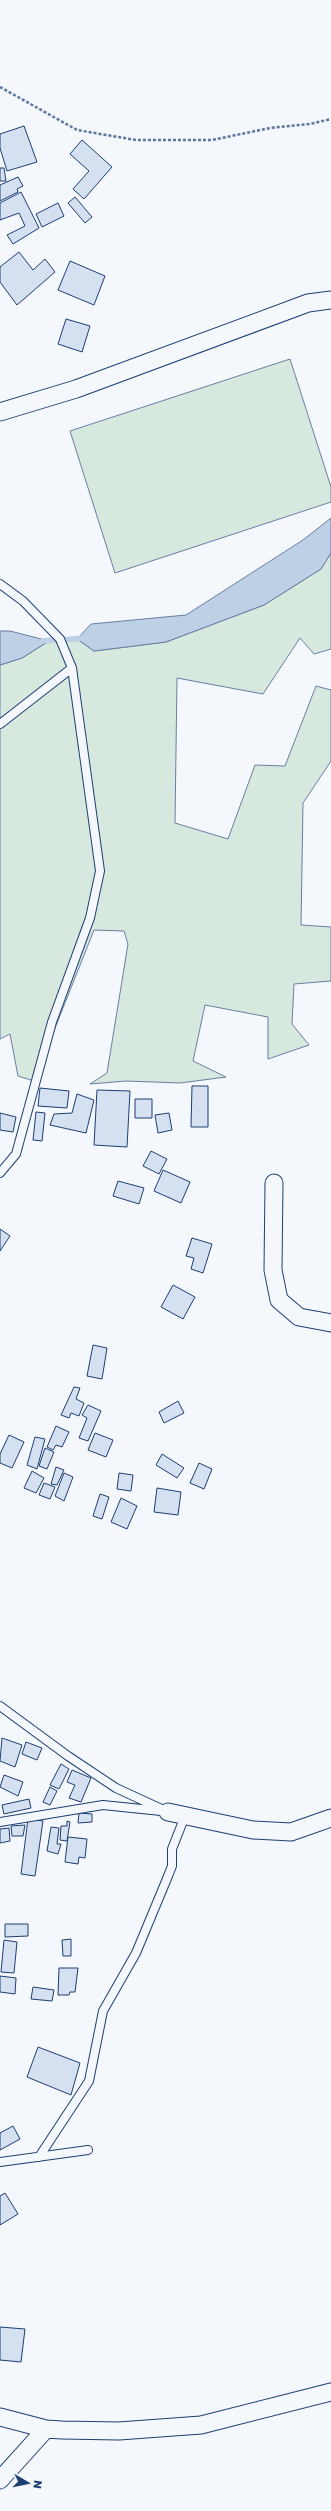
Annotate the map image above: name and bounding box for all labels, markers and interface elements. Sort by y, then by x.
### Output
north arrow [8,2463,48,2503]
text: N [31,2479,45,2490]

